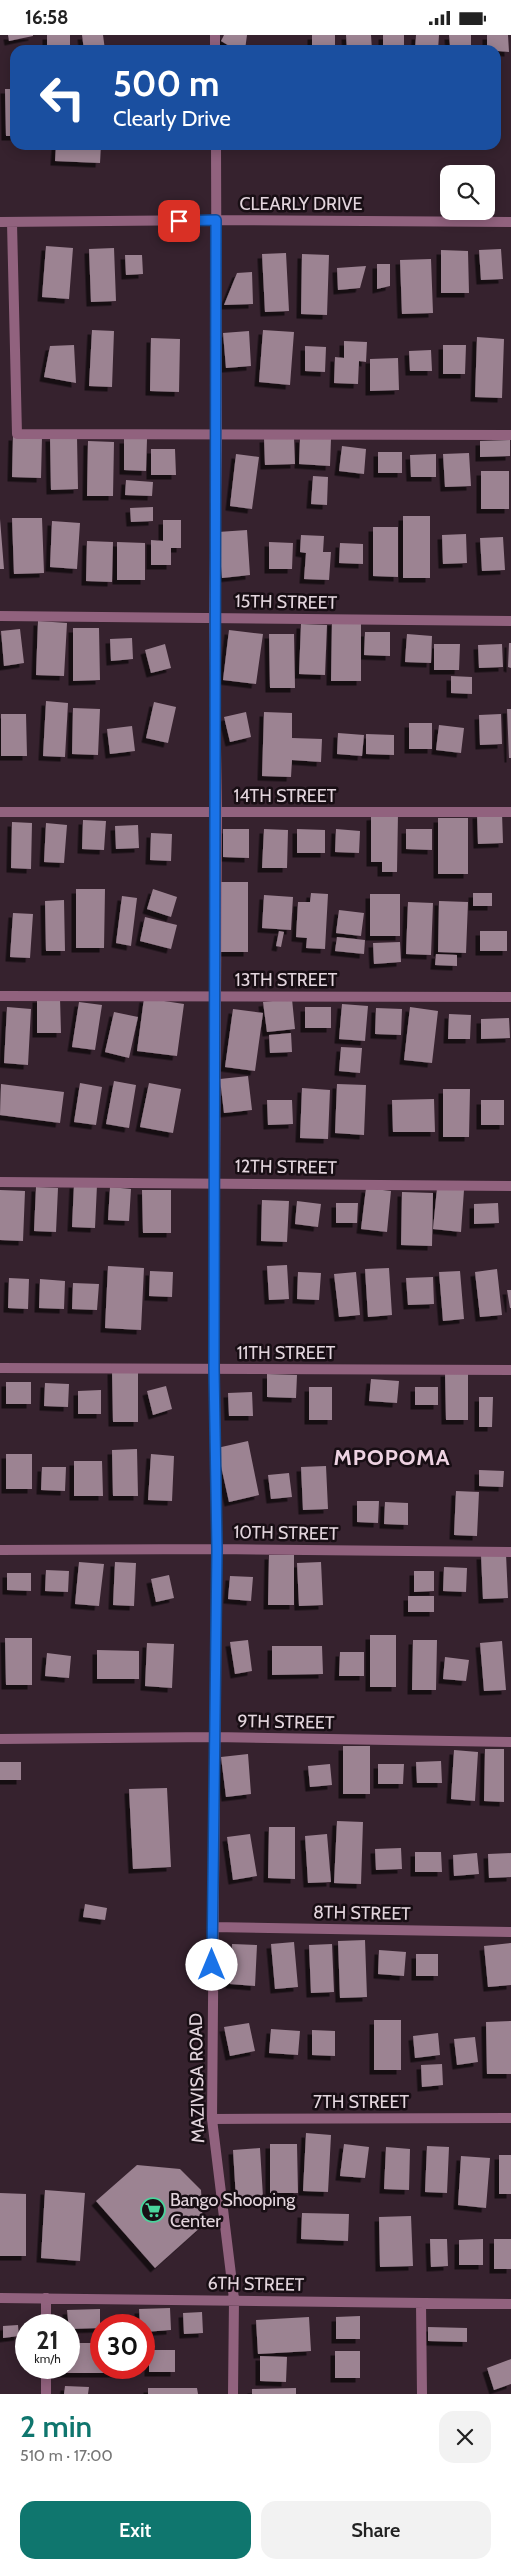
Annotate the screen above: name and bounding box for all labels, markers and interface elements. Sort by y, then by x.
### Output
text: 16:58 [25,6,69,29]
text: 500 m [113,62,220,105]
icon: left [30,65,95,130]
text: Clearly Drive [113,105,231,132]
map controls [440,165,495,220]
button: search [440,165,495,220]
street label: CLEARLY DRIVE [239,193,363,215]
pin [158,200,200,242]
icon: arrive [165,207,193,235]
street label: 15TH STREET [235,590,338,614]
street label: 14TH STREET [234,785,337,807]
street label: 13TH STREET [235,969,338,991]
street label: 12TH STREET [235,1155,338,1179]
street label: 11TH STREET [237,1342,336,1364]
district label: MPOPOMA [334,1444,450,1471]
street label: 10TH STREET [233,1521,339,1545]
street label: 9TH STREET [237,1710,335,1734]
street label: 8TH STREET [313,1901,411,1925]
position arrow [185,1938,237,1990]
street label: MAZIVISA ROAD [185,2013,209,2143]
street label: 7TH STREET [313,2091,410,2113]
place label: Bango Shooping Center [170,2189,296,2232]
supermarket icon: Bango Shooping Center [140,2197,166,2223]
street label: 6TH STREET [208,2272,305,2296]
speed limit sign: 30 [90,2314,155,2379]
text: 21 [36,2325,59,2355]
text: km/h [34,2351,61,2366]
text: 2 min [20,2408,92,2445]
button: close [439,2411,491,2463]
text: 510 m · 17:00 [20,2446,113,2465]
button: Exit [20,2501,251,2559]
button: Share [261,2501,491,2559]

